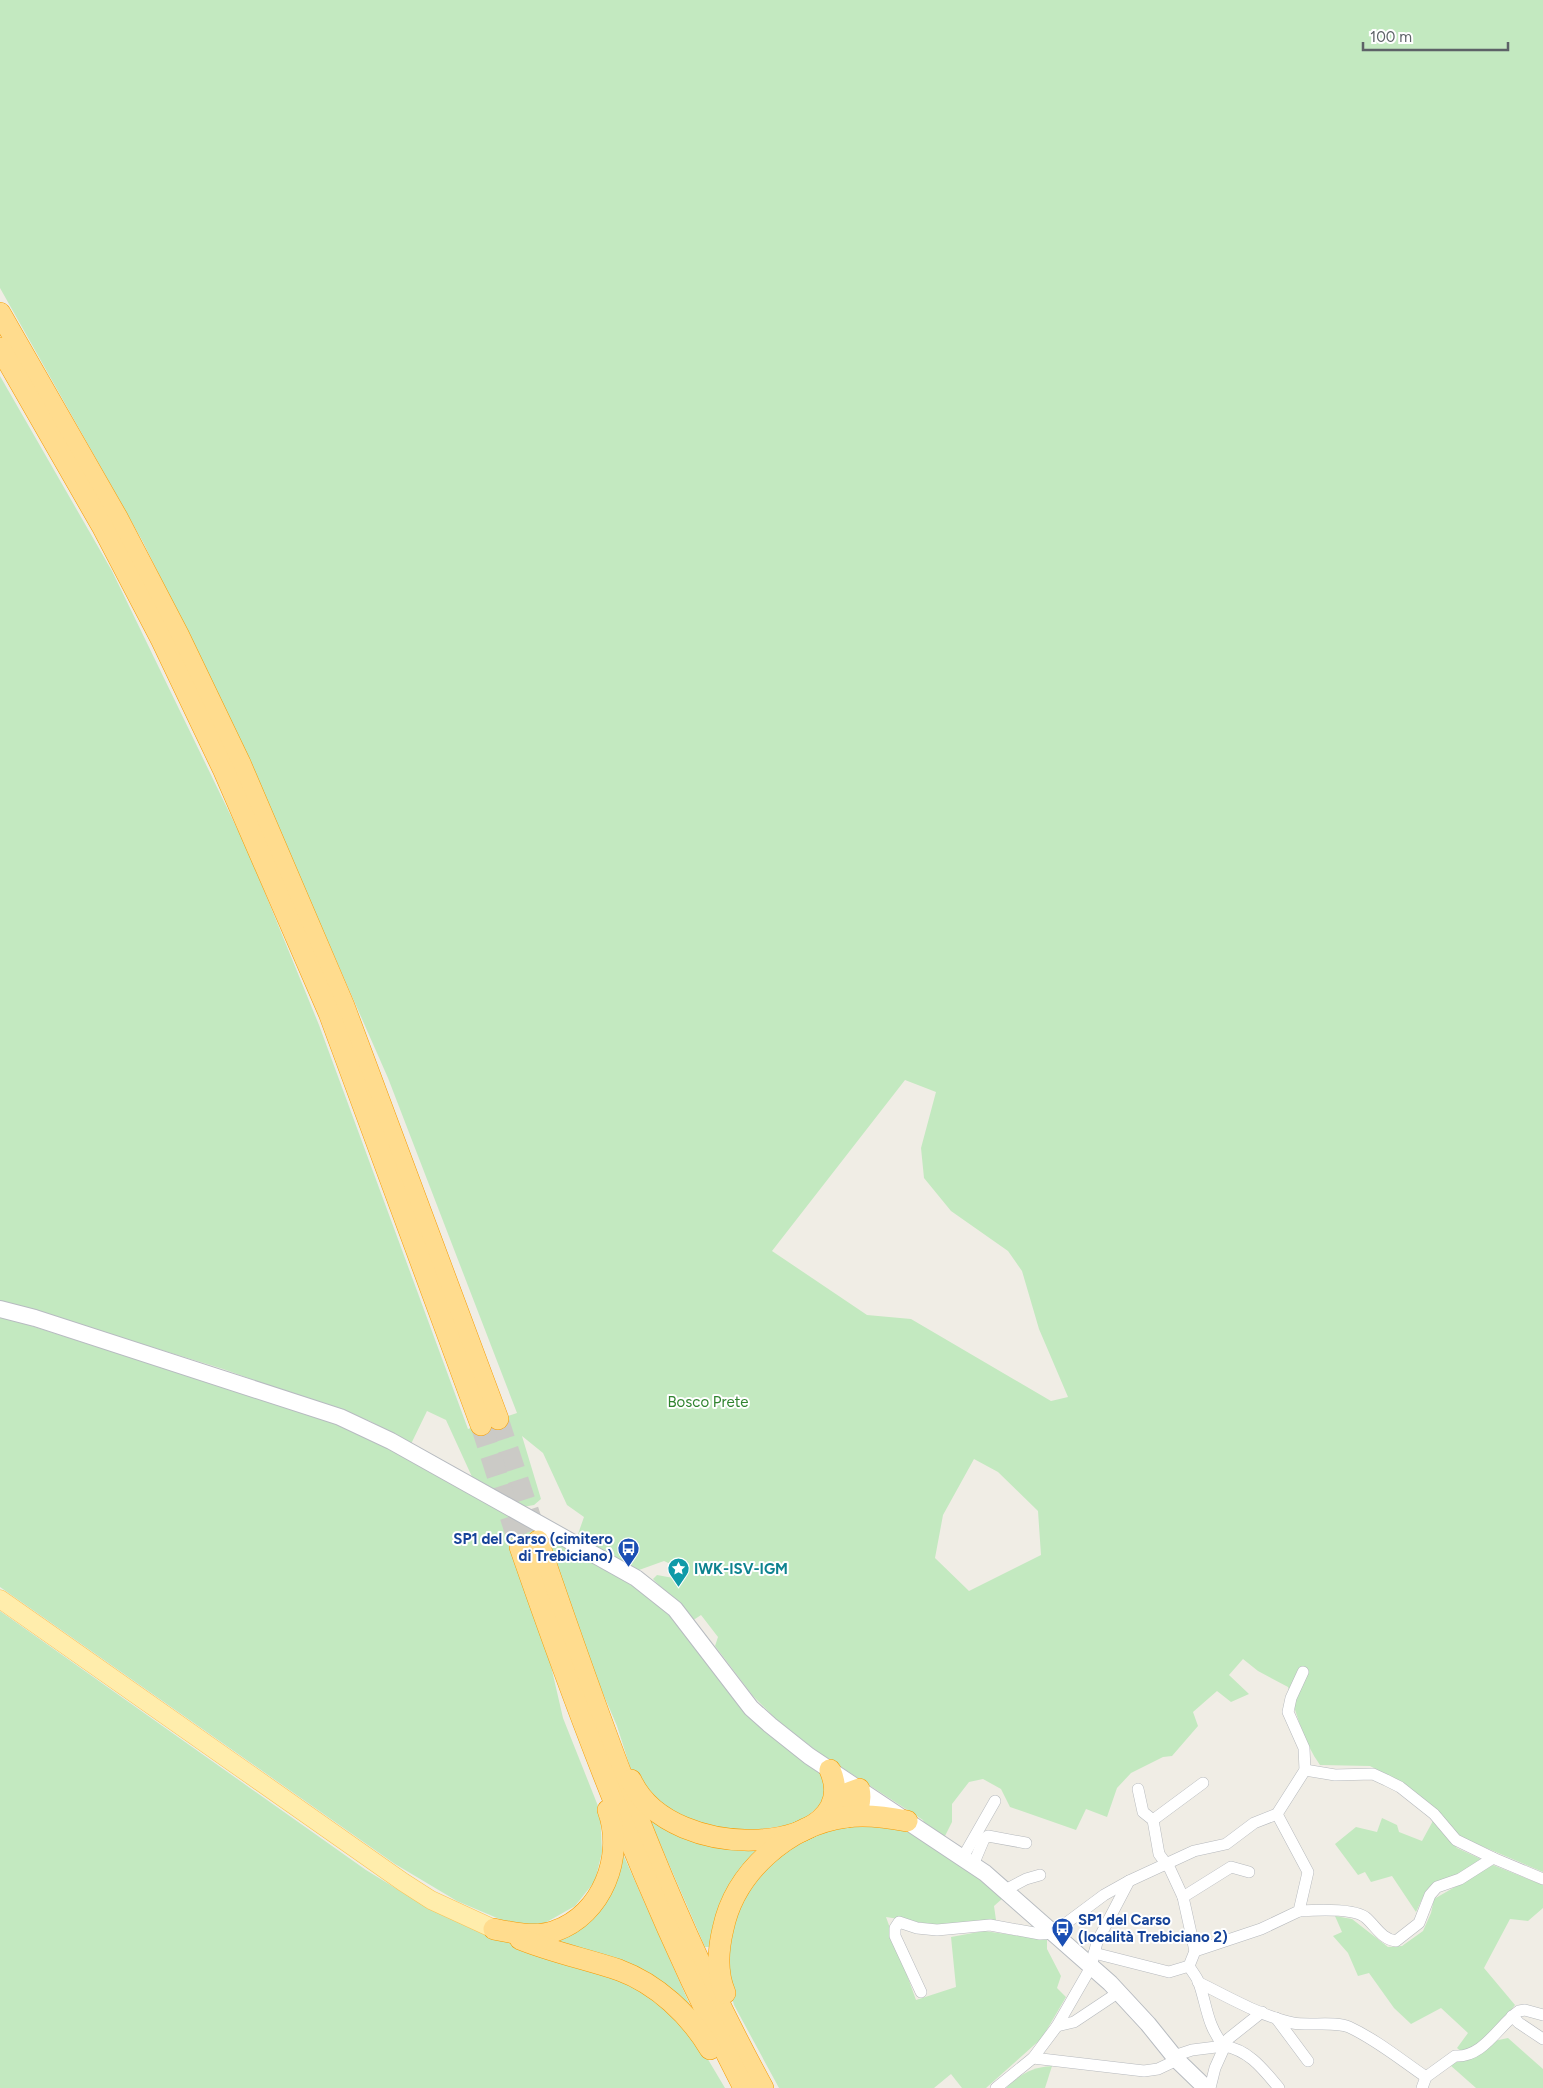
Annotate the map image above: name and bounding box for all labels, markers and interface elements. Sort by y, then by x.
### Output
scale bar [1363,20,1508,52]
text: 100 m [1370,28,1412,46]
park label: Bosco Prete [667,1393,749,1411]
place label: SP1 del Carso (cimitero di Trebiciano) [453,1530,613,1565]
bus stop icon: SP1 del Carso (cimitero di Trebiciano) [617,1536,641,1567]
place icon: IWK-ISV-IGM [666,1557,690,1588]
place label: IWK-ISV-IGM [694,1560,788,1578]
place label: SP1 del Carso (località Trebiciano 2) [1078,1911,1228,1946]
bus stop icon: SP1 del Carso (località Trebiciano 2) [1050,1917,1074,1948]

